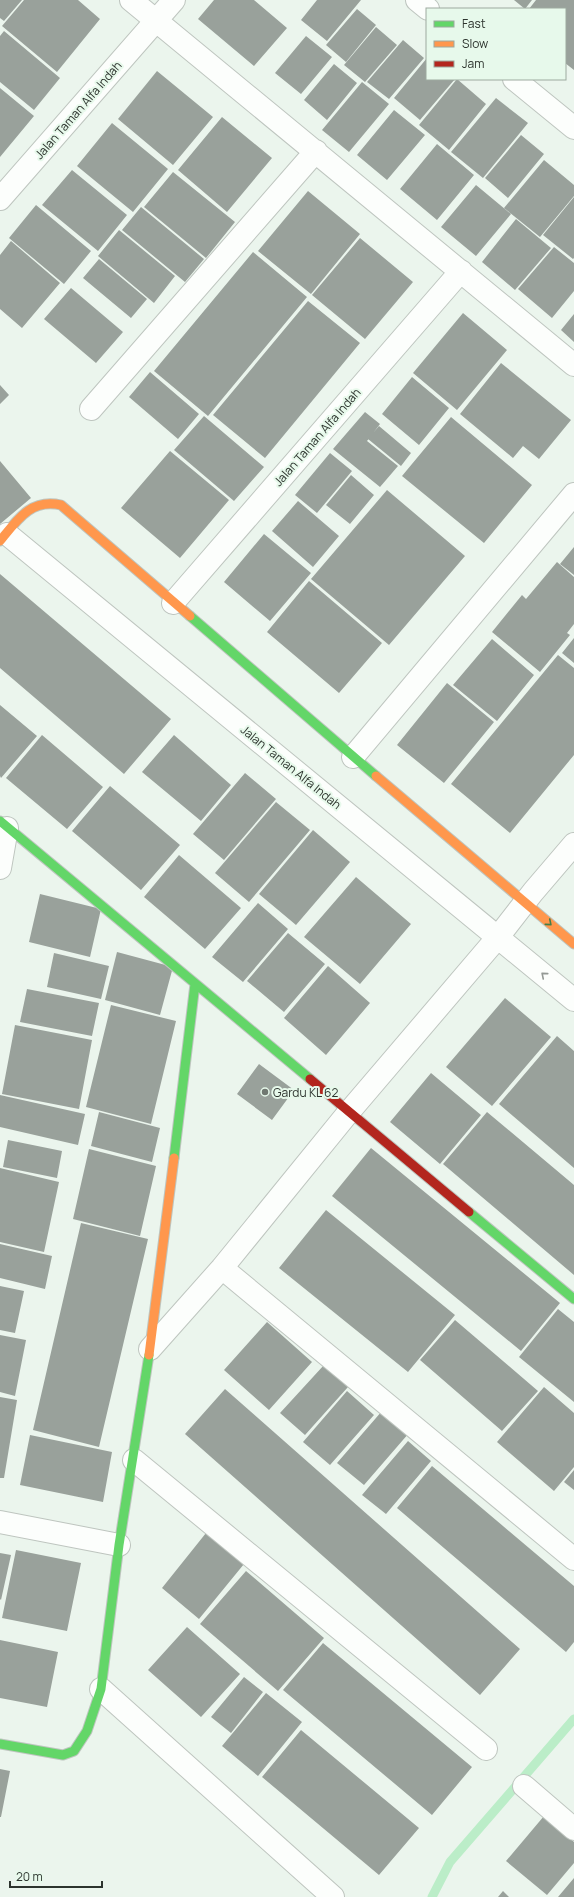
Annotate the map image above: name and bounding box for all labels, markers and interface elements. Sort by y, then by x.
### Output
legend [426,8,566,80]
text: Fast [462,15,486,32]
text: Slow [462,35,488,52]
text: Jam [462,55,484,72]
street label: Jalan Taman Alfa Indah [31,57,125,163]
street label: Jalan Taman Alfa Indah [270,384,364,490]
street label: Jalan Taman Alfa Indah [237,721,345,813]
one-way arrow [545,919,552,926]
one-way arrow [541,972,549,979]
place label: Gardu KL 62 [273,1084,338,1101]
marker: Gardu KL 62 [260,1087,270,1097]
scale bar [10,1863,102,1889]
text: 20 m [16,1868,43,1885]

